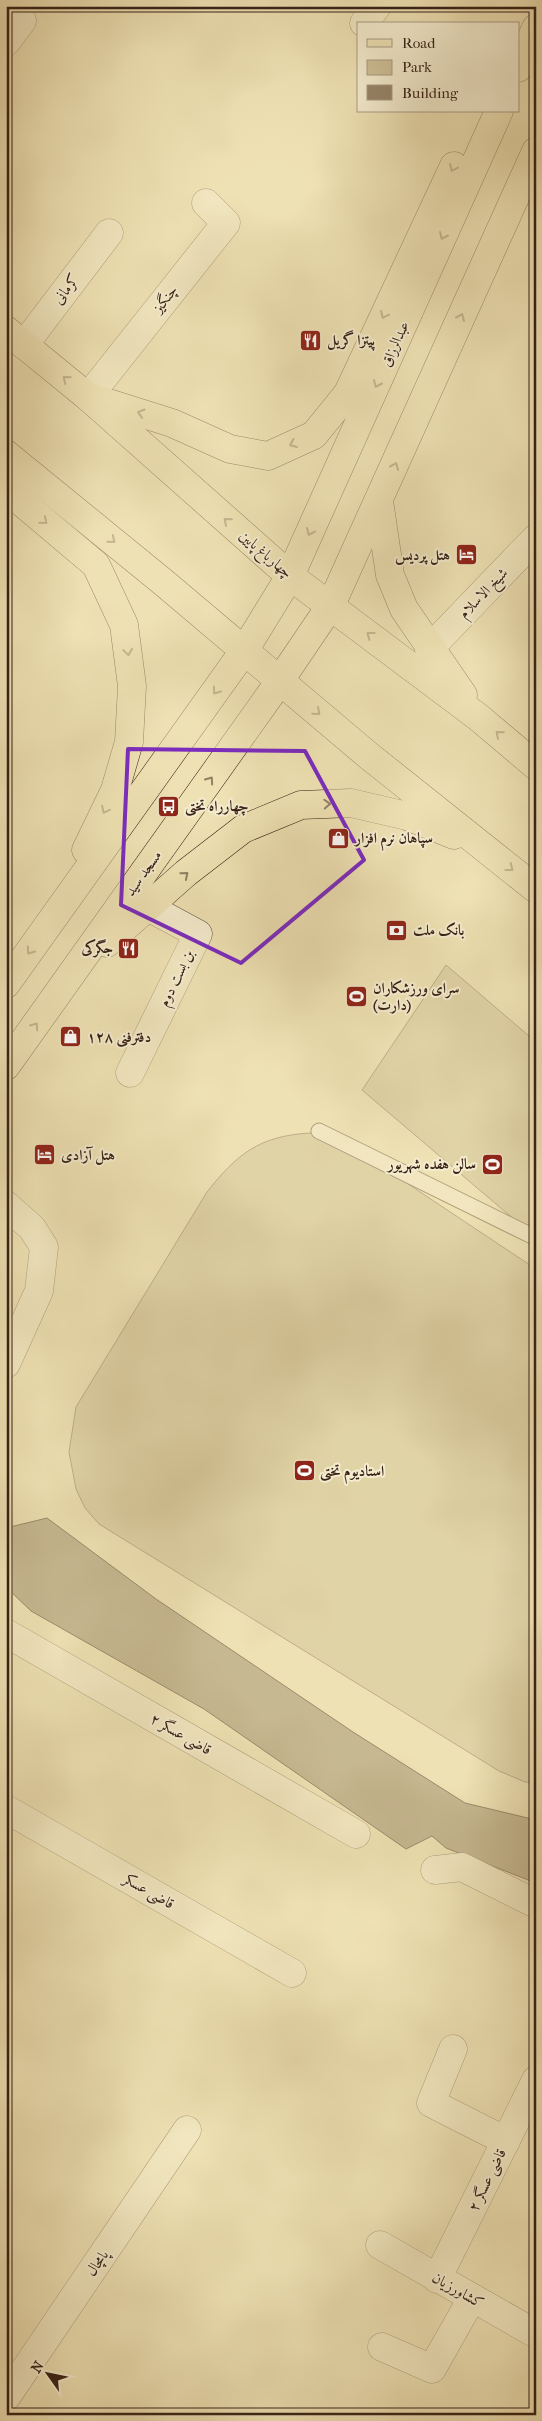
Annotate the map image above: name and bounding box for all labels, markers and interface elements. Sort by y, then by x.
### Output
legend [357,22,520,112]
text: Road [402,34,436,52]
text: Park [402,58,432,76]
text: Building [402,84,459,102]
one-way arrow [449,163,459,172]
one-way arrow [439,231,449,240]
street label: کرمانی [49,270,83,308]
street label: چنگیز [146,281,182,319]
one-way arrow [380,310,390,319]
one-way arrow [455,313,466,322]
street label: عبدالرزاق [377,318,413,370]
restaurant icon: پیتزا گریل [299,328,323,352]
place label: پیتزا گریل [327,330,376,351]
one-way arrow [62,375,71,384]
one-way arrow [372,379,383,388]
one-way arrow [138,409,146,419]
one-way arrow [289,438,298,449]
one-way arrow [389,462,399,471]
one-way arrow [38,515,47,524]
one-way arrow [224,517,233,526]
street label: چهارباغ پایین [233,526,296,585]
one-way arrow [306,527,316,536]
one-way arrow [106,535,115,543]
hotel icon: هتل پردیس [454,543,478,567]
place label: هتل پردیس [395,546,450,566]
street label: شیخ الاسلام [454,564,515,626]
one-way arrow [366,632,376,641]
one-way arrow [122,648,132,657]
one-way arrow [213,685,221,694]
one-way arrow [312,707,321,716]
one-way arrow [495,731,504,740]
one-way arrow [204,776,213,785]
bus stop icon: چهارراه تختی [157,794,181,818]
place label: چهارراه تختی [185,797,249,817]
one-way arrow [323,798,331,809]
one-way arrow [101,805,111,814]
shop icon: سپاهان نرم افزار [327,826,351,850]
place label: سپاهان نرم افزار [353,829,433,851]
street label: مسجد سید [121,847,165,899]
one-way arrow [504,862,513,871]
one-way arrow [179,871,188,880]
bank icon: بانک ملت [385,918,409,942]
place label: بانک ملت [413,921,465,939]
restaurant icon: جگرکی [117,936,141,960]
place label: جگرکی [80,939,113,958]
one-way arrow [27,945,36,955]
street label: بن بست دوم [155,946,201,1011]
place label: سرای ورزشکاران (دارت) [373,979,459,1014]
sports icon: سرای ورزشکاران (دارت) [345,985,369,1009]
one-way arrow [29,1023,37,1032]
shop icon: دفترفنی ۱۲۸ [59,1025,83,1049]
place label: دفترفنی ۱۲۸ [87,1028,151,1048]
hotel icon: هتل آزادی [33,1143,57,1167]
place label: هتل آزادی [61,1146,115,1166]
sports icon: سالن هفده شهریور [480,1152,504,1176]
place label: سالن هفده شهریور [386,1155,476,1175]
sports icon: استادیوم تختی [292,1459,316,1483]
place label: استادیوم تختی [320,1462,384,1484]
street label: قاضی عسگر ۲ [146,1709,215,1760]
street label: قاضی عسکر [118,1868,178,1914]
street label: قاضی عسگر ۲ [464,2146,512,2215]
street label: پامچال [82,2245,115,2281]
street label: کشاورزیان [429,2268,487,2312]
north arrow [22,2348,72,2398]
text: N [27,2358,48,2376]

